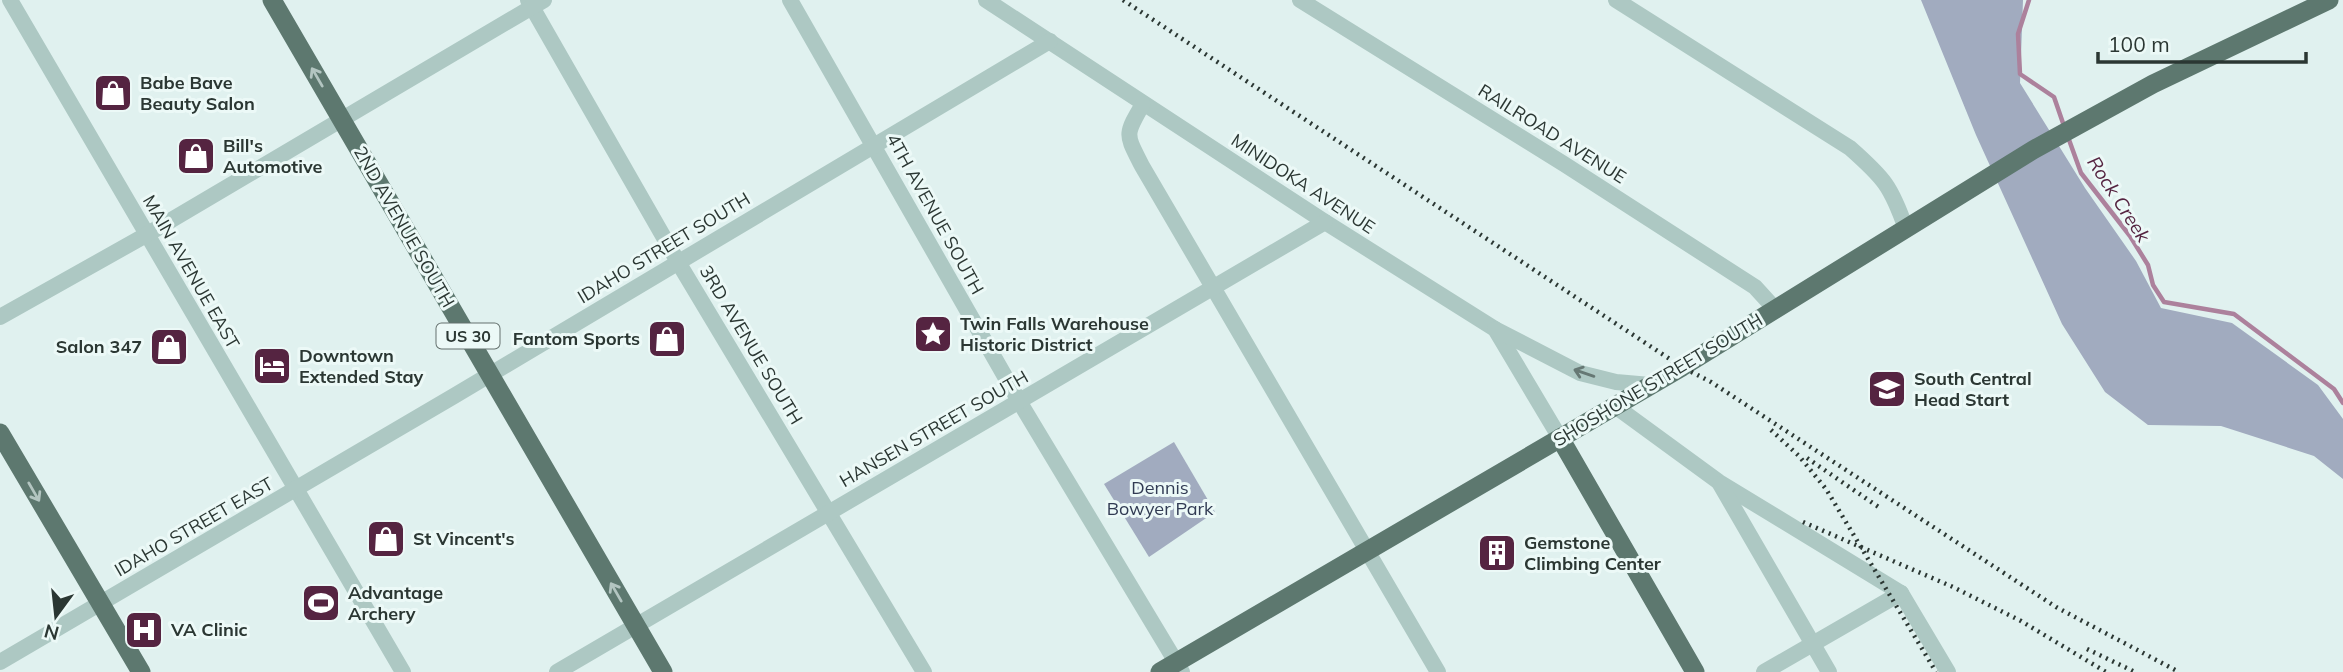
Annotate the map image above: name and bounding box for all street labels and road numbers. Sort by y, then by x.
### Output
street label: RAILROAD AVENUE [1474,79,1630,188]
street label: MINIDOKA AVENUE [1227,128,1380,239]
street label: 4TH AVENUE SOUTH [882,129,989,298]
street label: 2ND AVENUE SOUTH [349,142,460,312]
street label: IDAHO STREET SOUTH [573,187,754,308]
street label: MAIN AVENUE EAST [138,191,245,353]
street label: 3RD AVENUE SOUTH [695,261,808,428]
street label: SHOSHONE STREET SOUTH [1549,308,1767,451]
road number: US 30 [436,324,500,348]
street label: HANSEN STREET SOUTH [835,365,1032,492]
street label: IDAHO STREET EAST [110,472,277,581]

